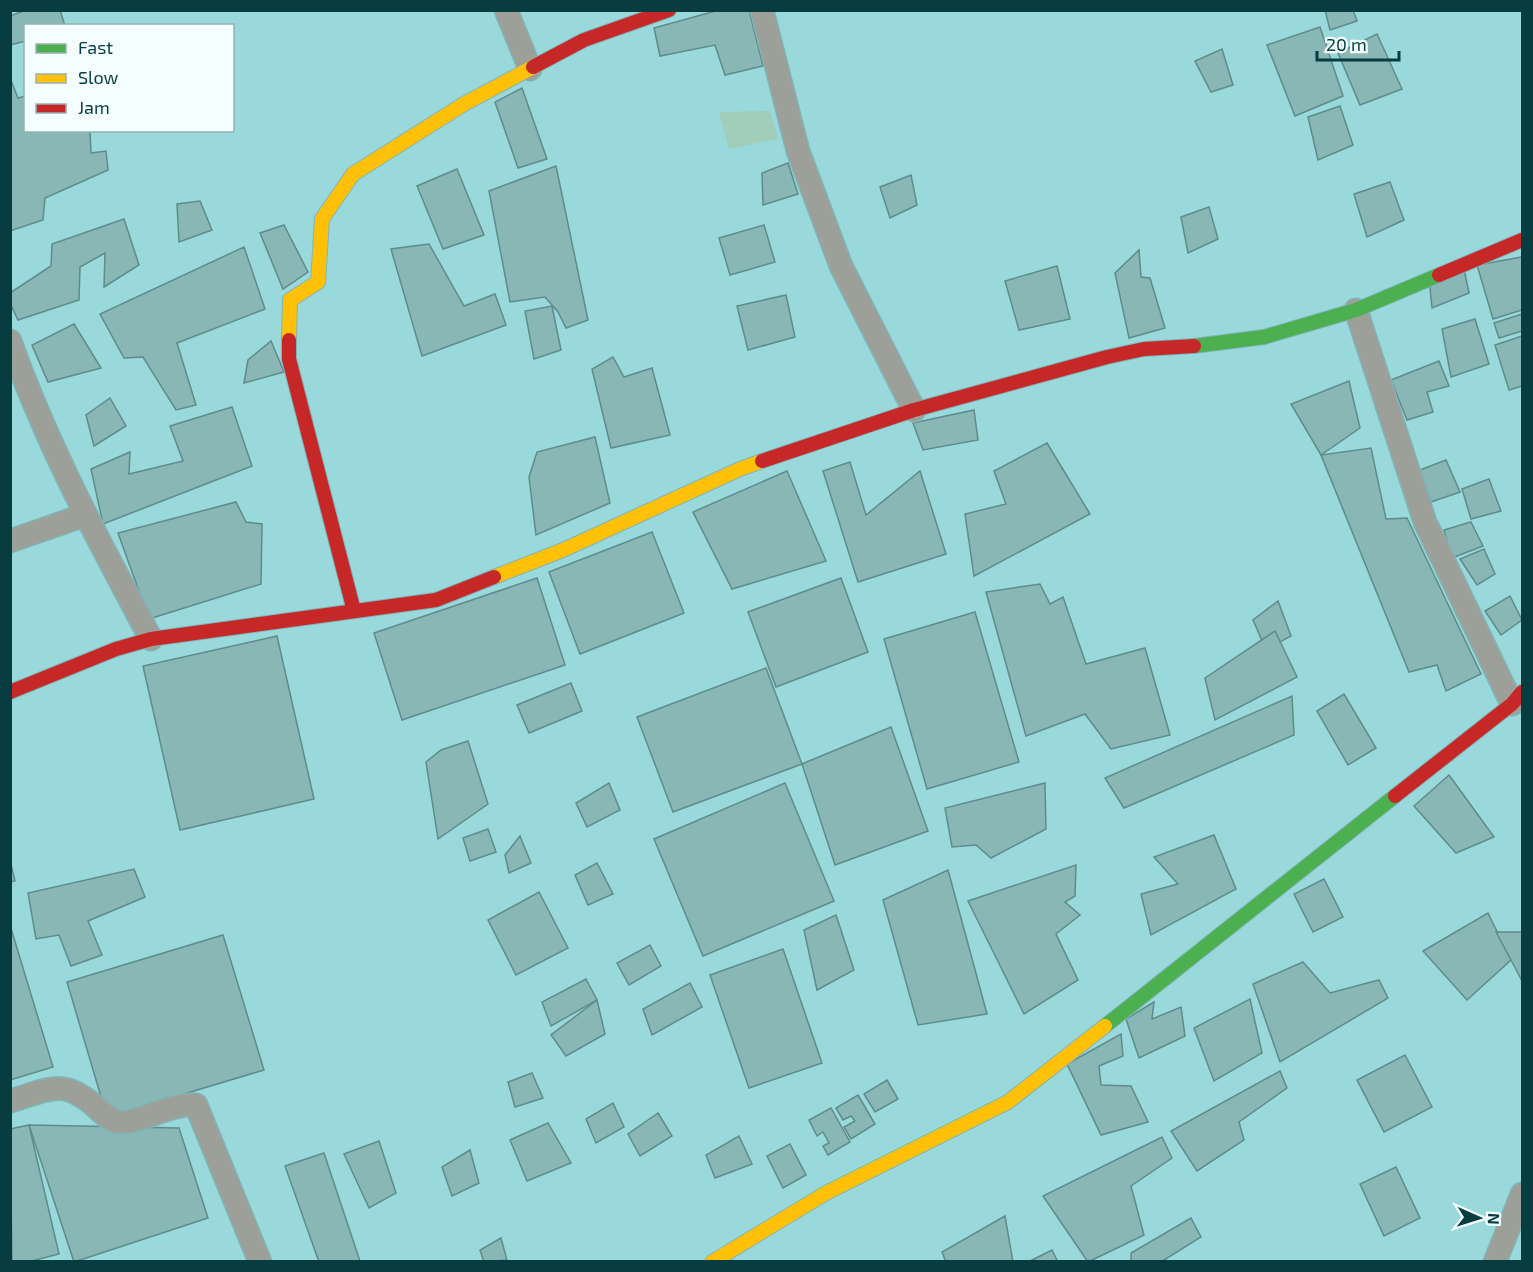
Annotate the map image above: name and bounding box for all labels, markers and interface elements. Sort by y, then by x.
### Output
legend [24,24,234,132]
scale bar [1317,24,1400,62]
text: 20 m [1326,33,1367,55]
text: Fast [78,36,113,58]
text: Slow [78,66,119,88]
text: Jam [78,96,110,118]
north arrow [1449,1188,1509,1248]
text: N [1485,1213,1504,1225]

